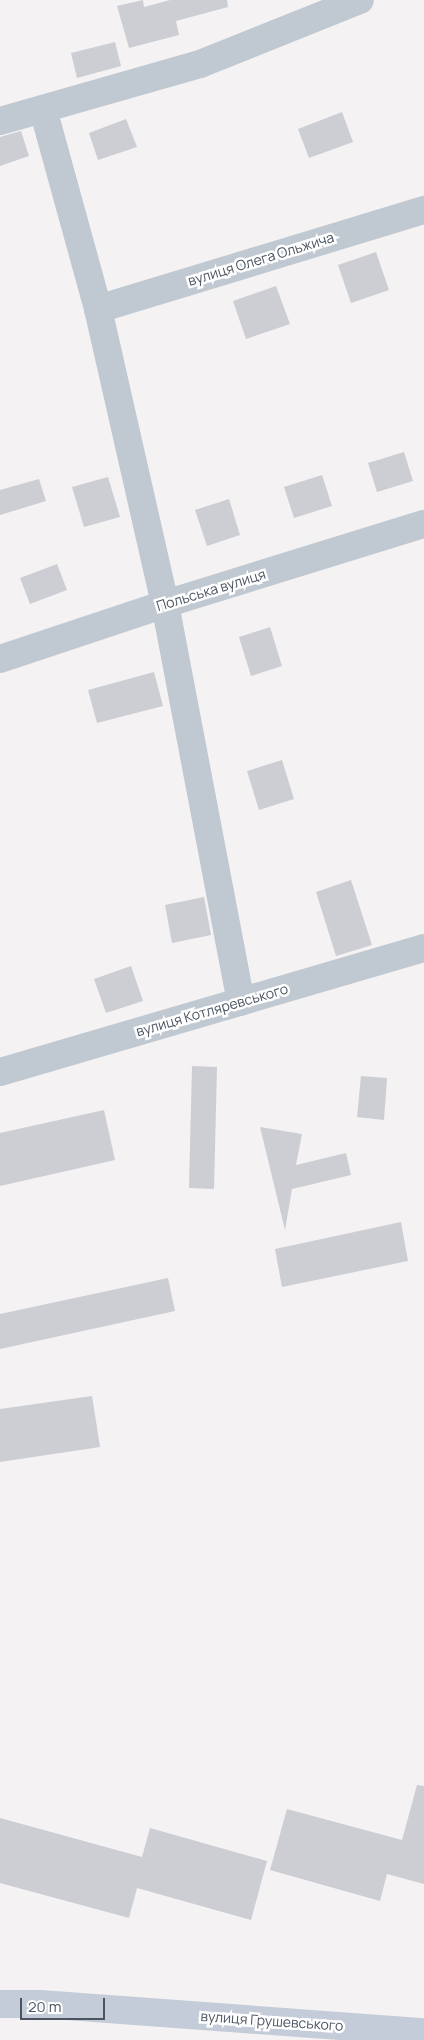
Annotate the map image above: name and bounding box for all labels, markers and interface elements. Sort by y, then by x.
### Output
street label: вулиця Олега Ольжича [186,229,336,289]
street label: Польська вулиця [154,565,268,615]
street label: вулиця Котляревського [134,980,290,1040]
scale bar [22,1988,108,2020]
text: 20 m [28,1996,61,2017]
street label: вулиця Грушевського [200,2008,344,2034]

